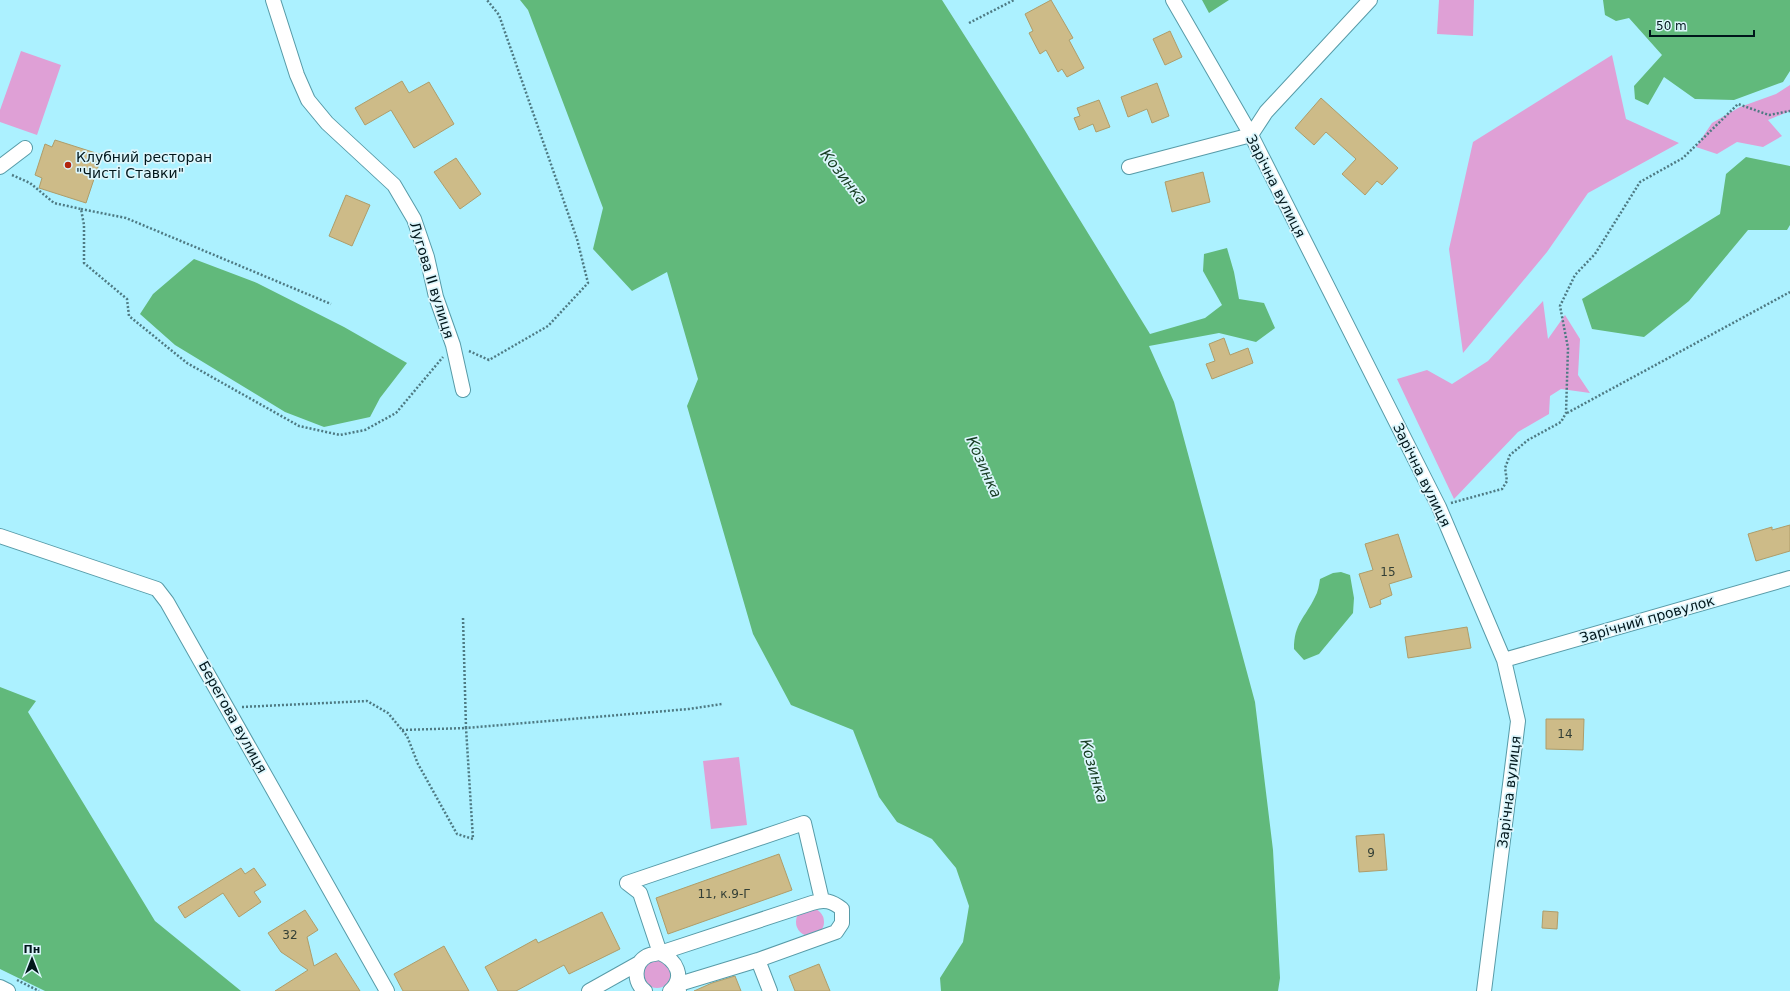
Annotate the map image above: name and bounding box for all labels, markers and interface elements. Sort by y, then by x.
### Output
scale bar [1650,12,1754,38]
text: 50 m [1656,19,1687,33]
street label: Зарічна вулиця [1243,132,1309,240]
water label: Козинка [817,146,871,208]
place label: Клубний ресторан "Чисті Ставки" [76,149,212,181]
marker: Клубний ресторан "Чисті Ставки" [63,160,73,170]
street label: Лугова II вулиця [407,220,457,340]
street label: Зарічна вулиця [1390,421,1454,529]
water label: Козинка [962,433,1006,501]
house number: 15 [1380,565,1396,579]
street label: Зарічний провулок [1578,592,1716,646]
street label: Берегова вулиця [196,658,270,776]
house number: 14 [1557,727,1573,741]
street label: Зарічна вулиця [1494,735,1524,849]
water label: Козинка [1076,737,1112,805]
house number: 9 [1367,846,1375,860]
house number: 11, к.9-Г [697,887,751,901]
house number: 32 [282,928,298,942]
north arrow [12,939,52,979]
text: Пн [24,943,40,956]

